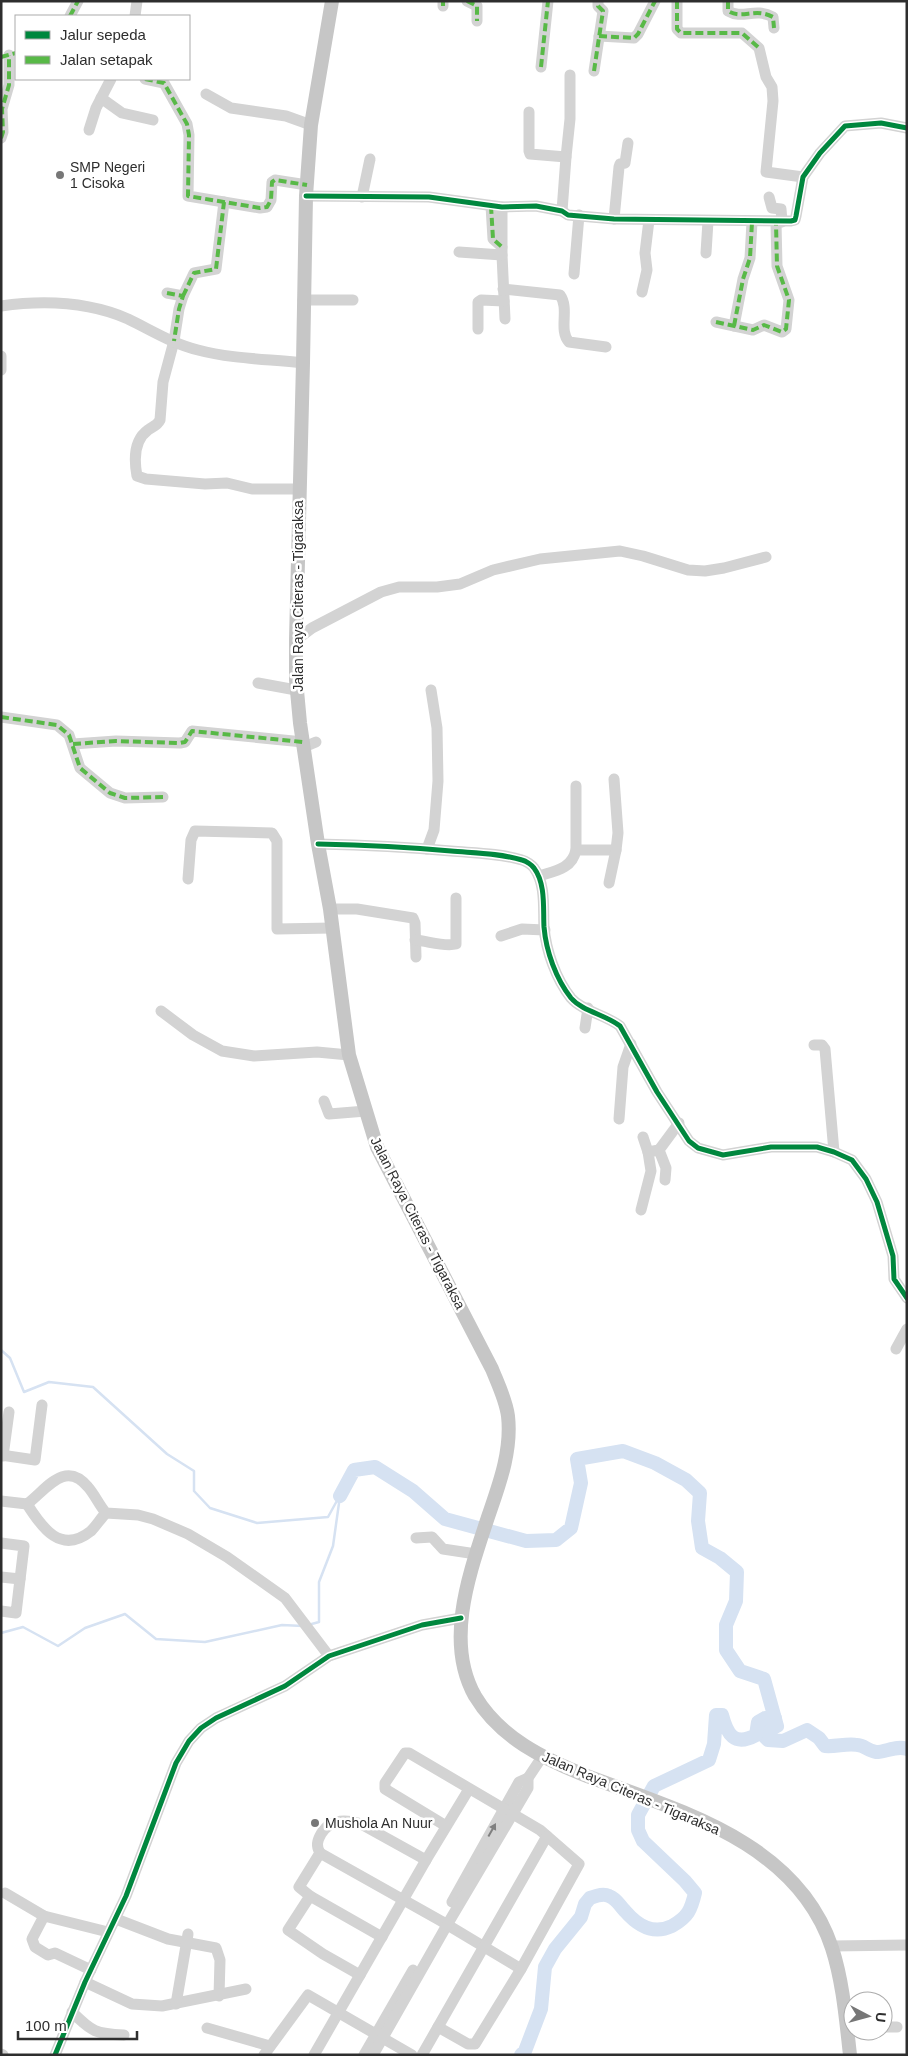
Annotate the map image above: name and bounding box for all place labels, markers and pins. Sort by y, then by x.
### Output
place label: SMP Negeri 1 Cisoka [70,159,145,191]
marker: SMP Negeri 1 Cisoka [54,169,66,181]
place label: Mushola An Nuur [325,1815,433,1831]
marker: Mushola An Nuur [309,1817,321,1829]

